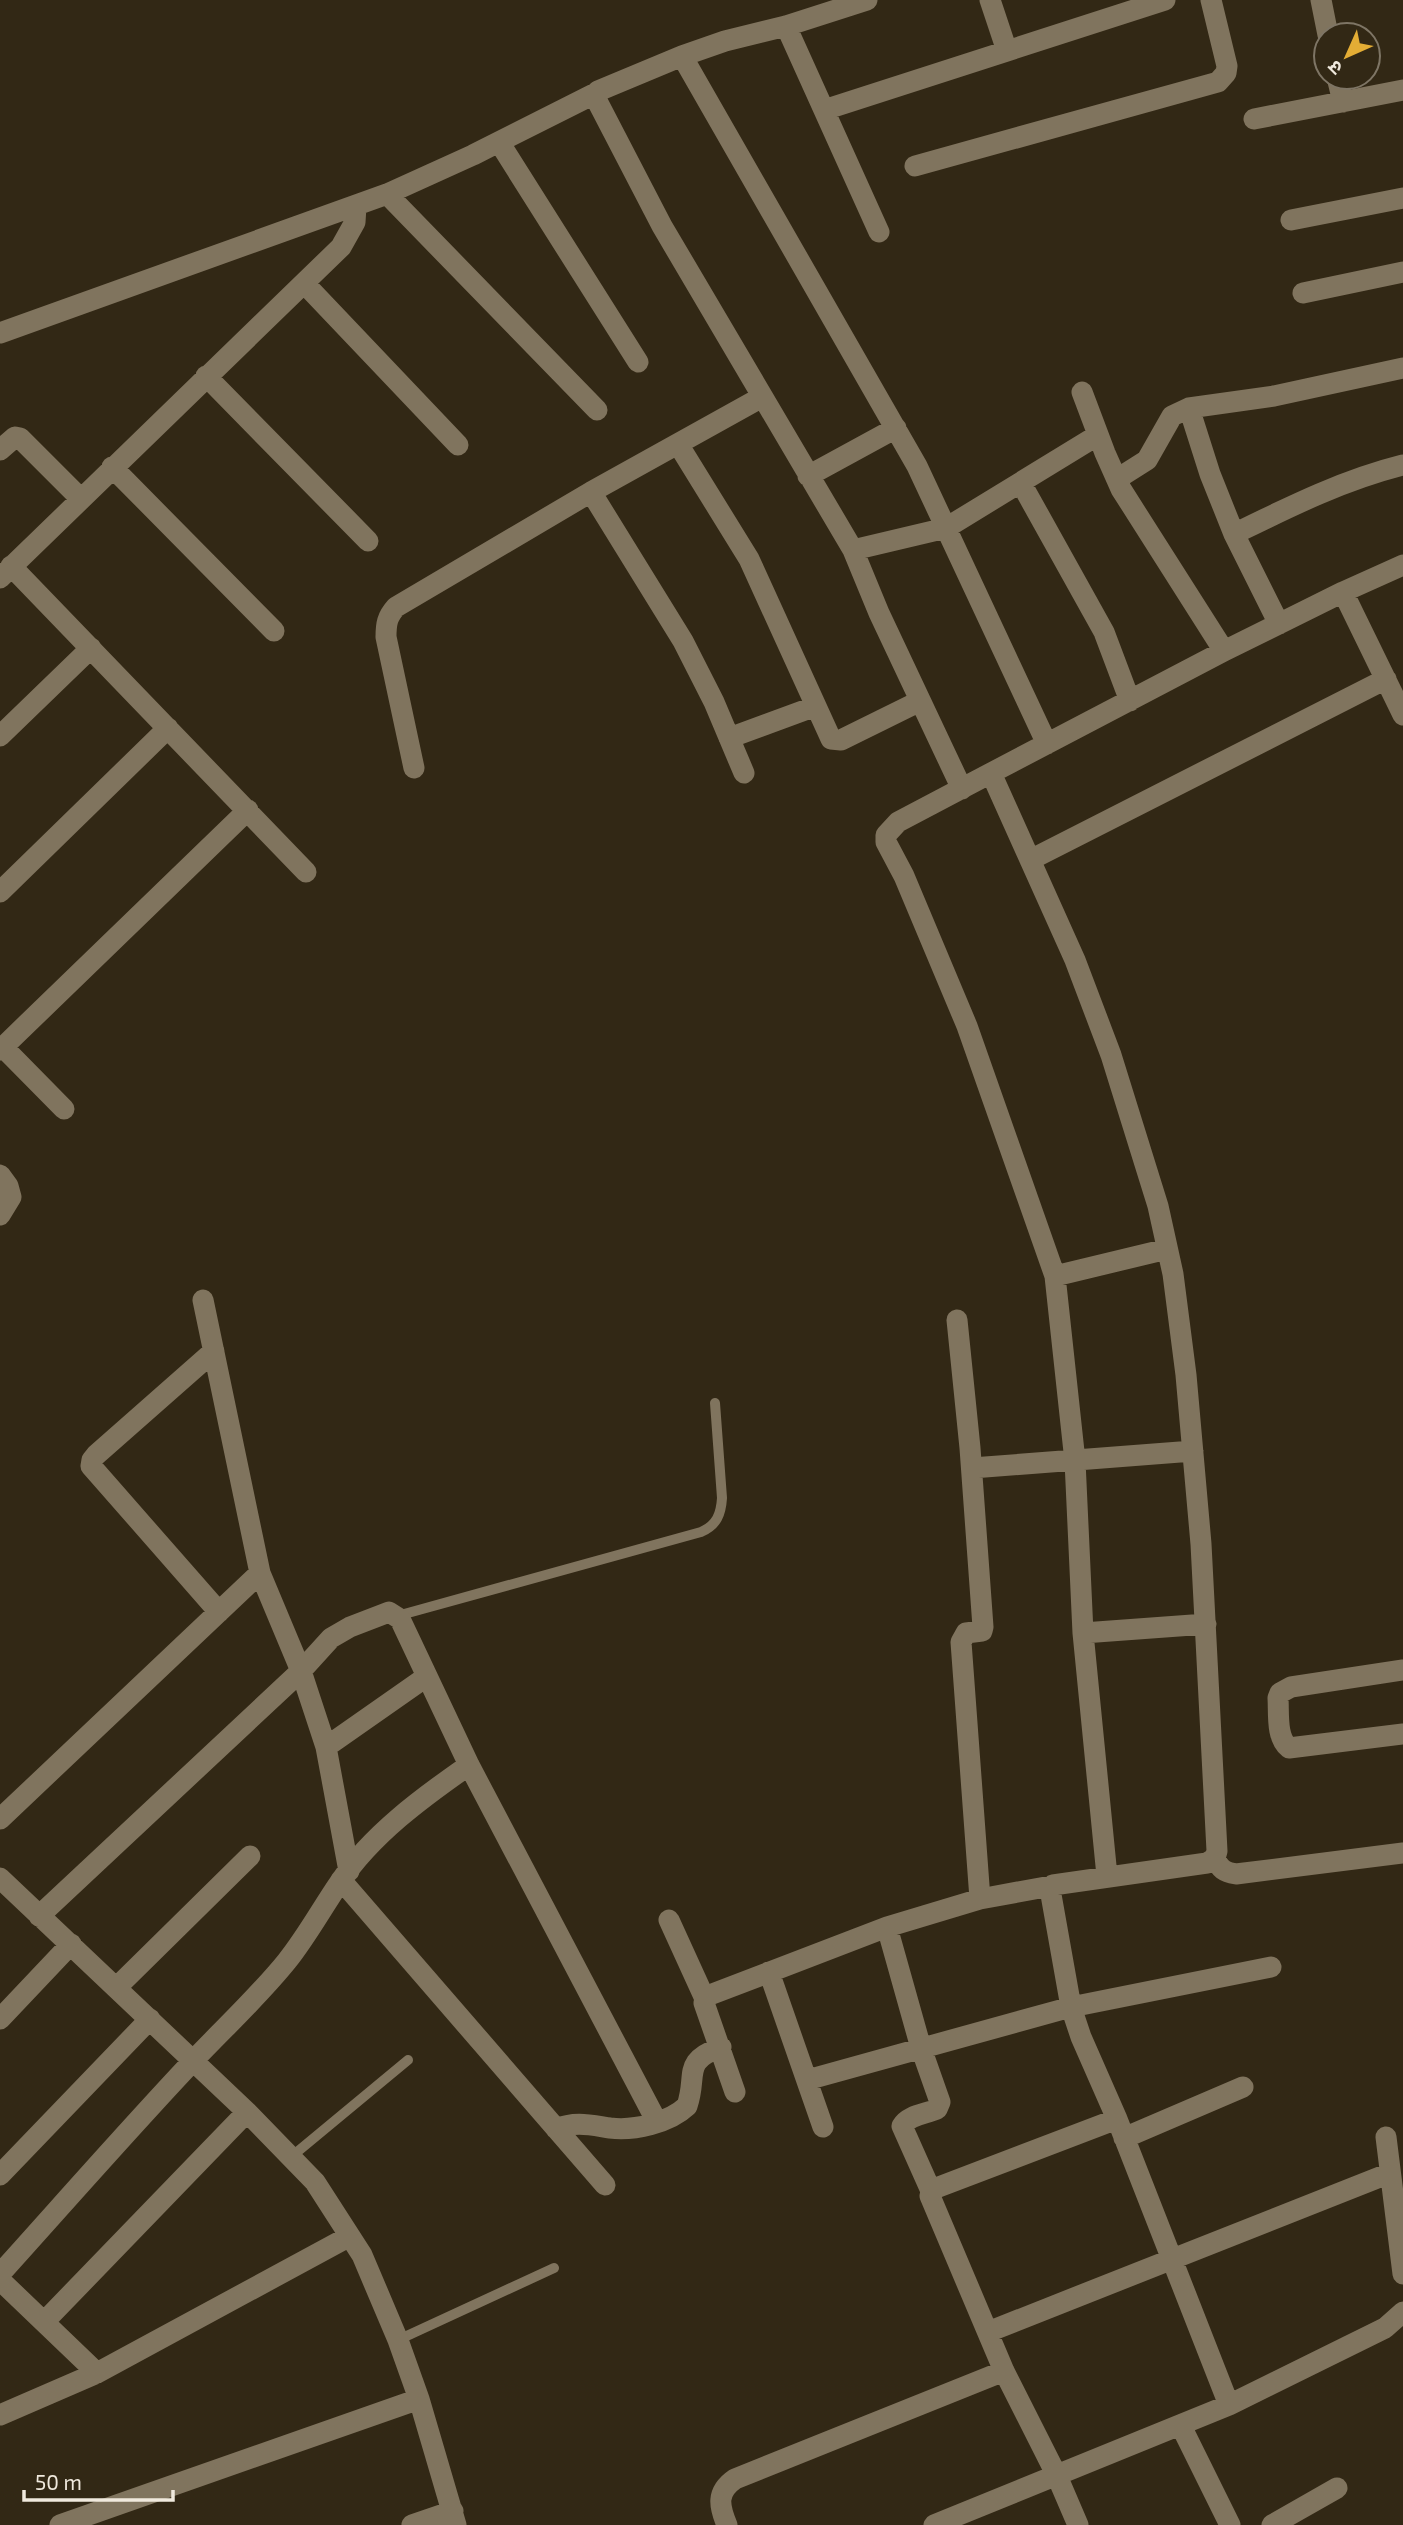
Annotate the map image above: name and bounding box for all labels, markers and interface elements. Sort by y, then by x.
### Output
north arrow [1312,21,1382,91]
text: उ [1322,56,1347,80]
scale bar [24,2458,173,2502]
text: 50 m [35,2469,82,2494]

